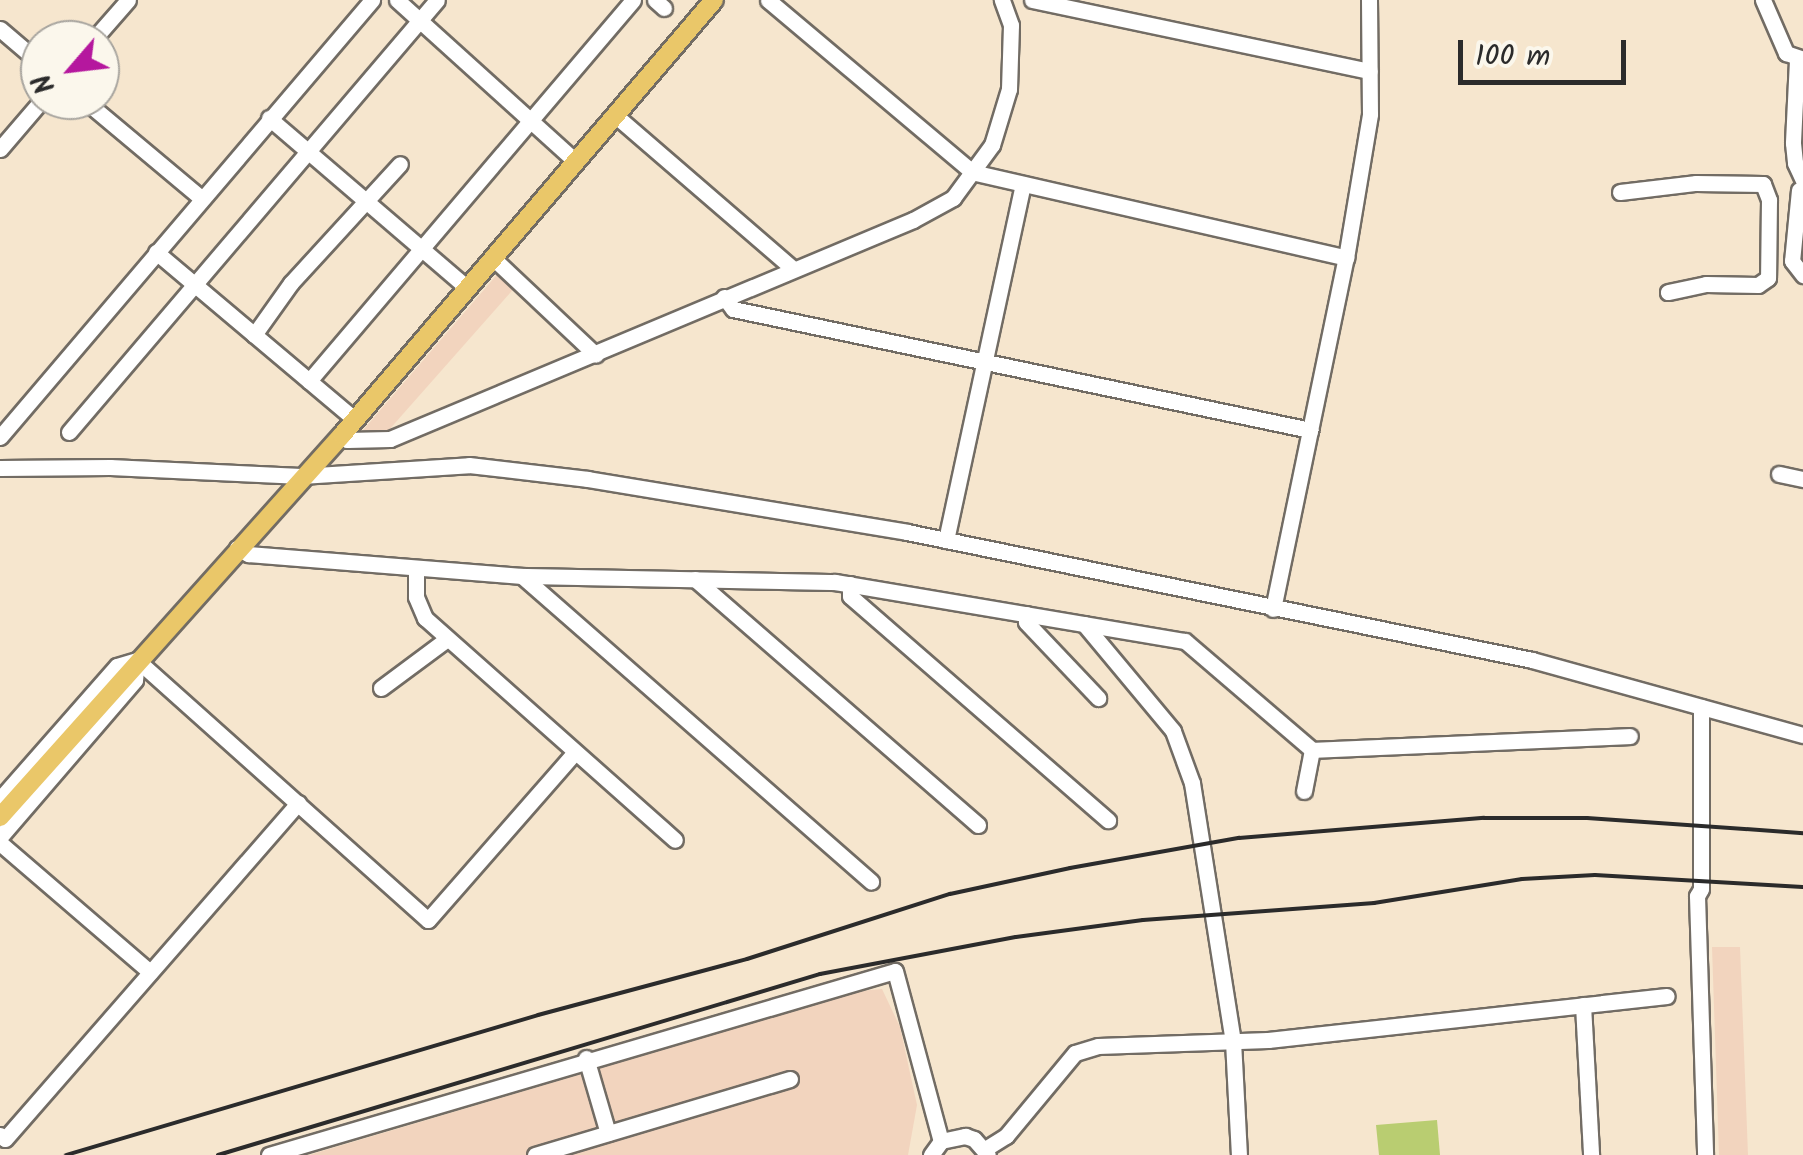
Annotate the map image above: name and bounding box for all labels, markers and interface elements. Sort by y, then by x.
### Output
north arrow [20,20,120,120]
scale bar [1463,20,1630,82]
text: 100 m [1475,33,1550,81]
text: N [21,65,69,102]

